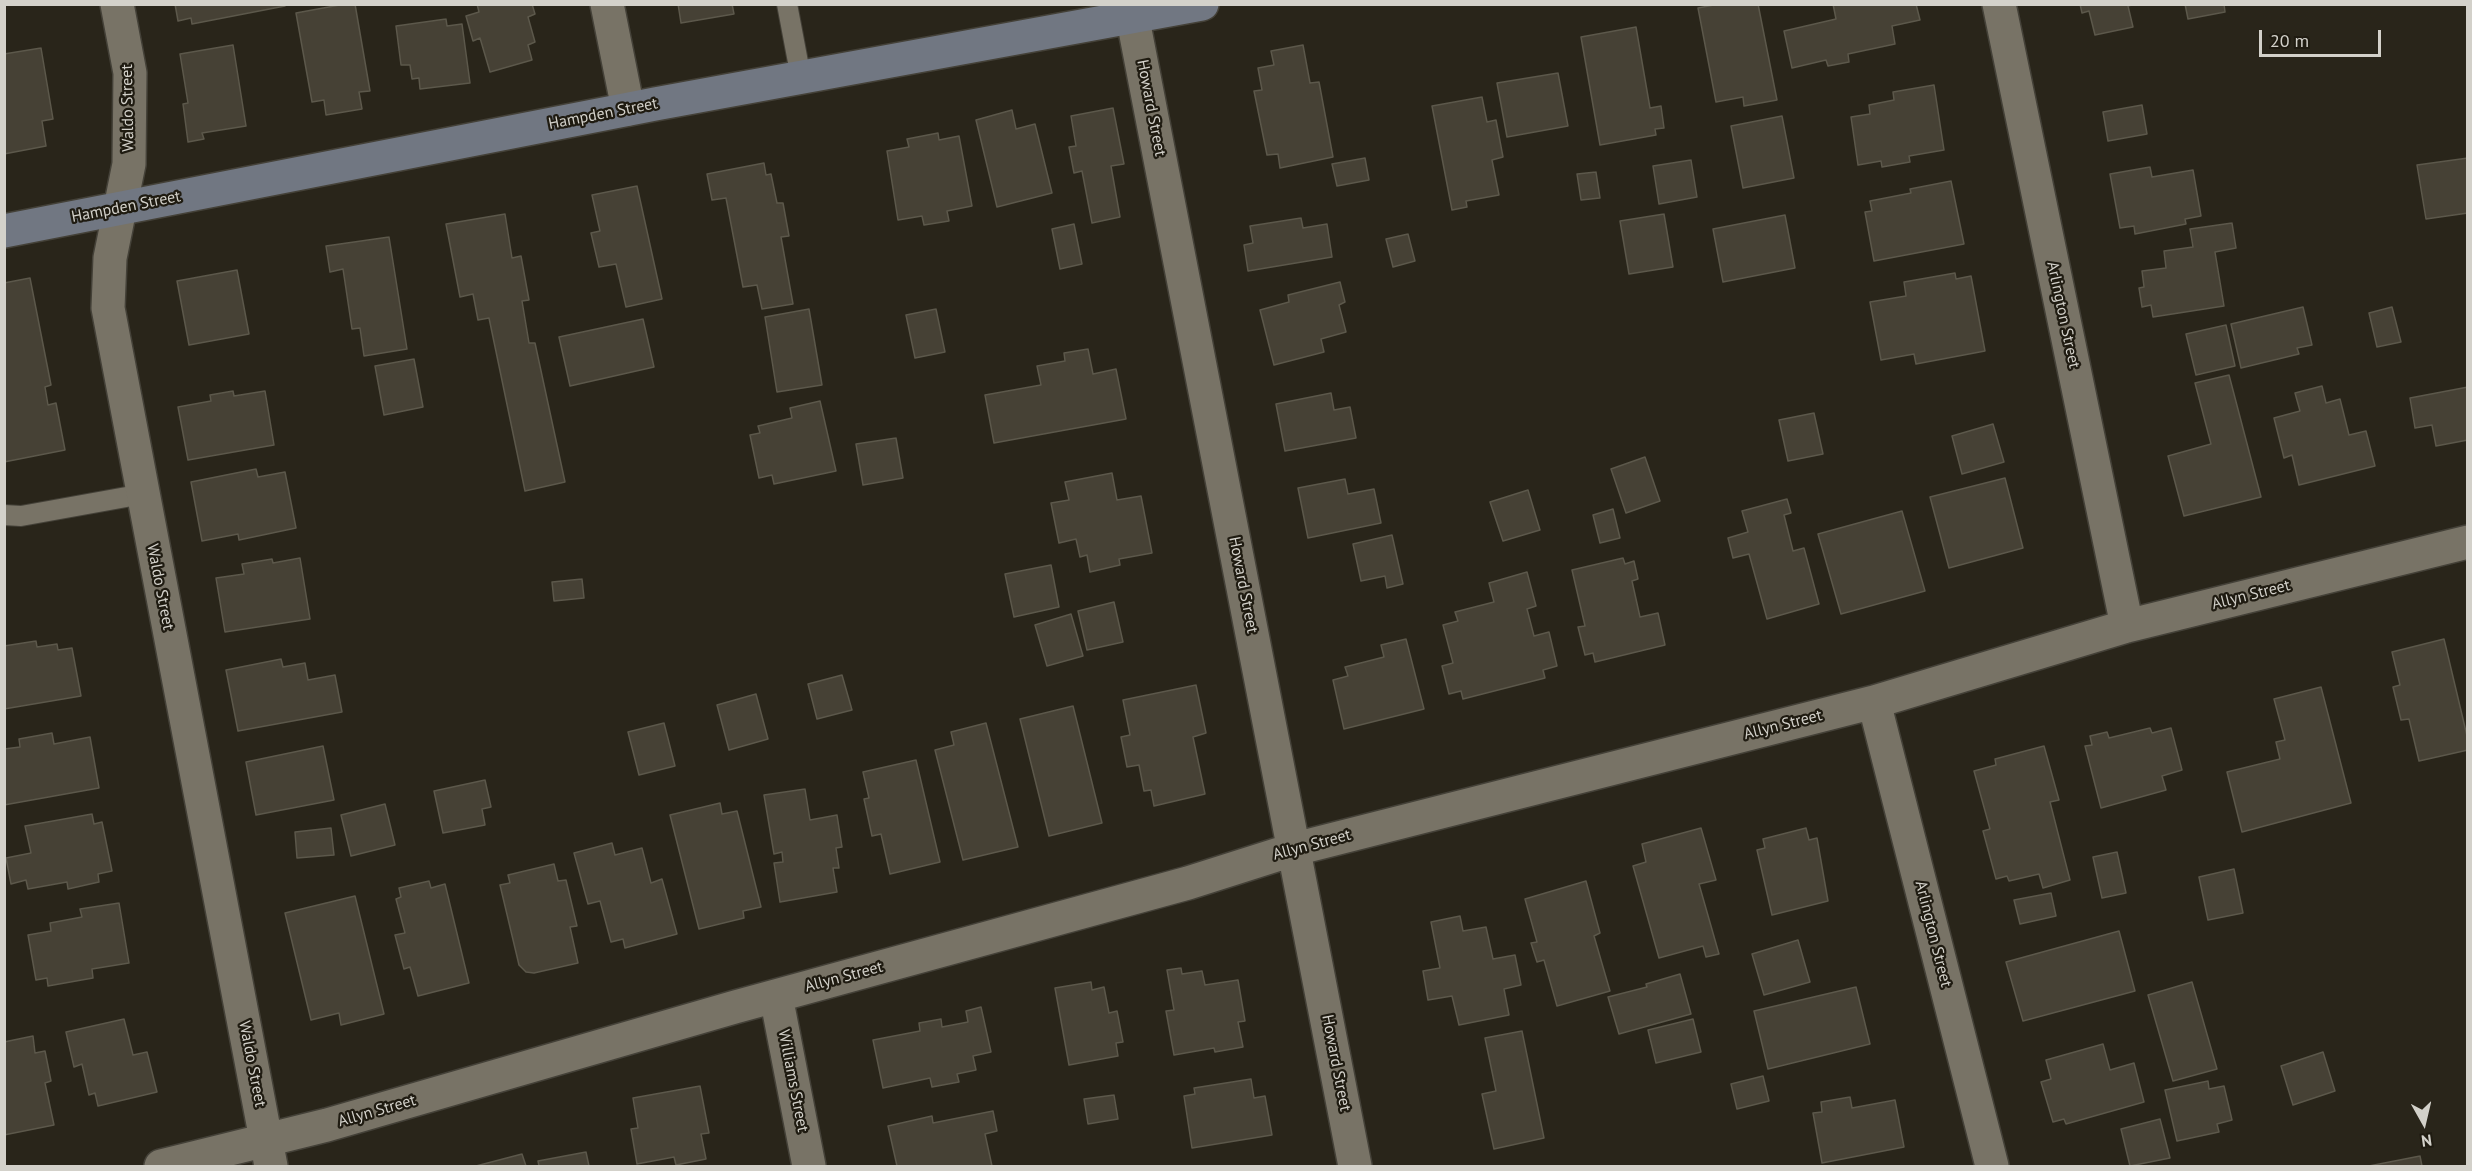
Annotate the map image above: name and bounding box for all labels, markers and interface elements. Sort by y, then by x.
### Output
scale bar [2262,18,2384,56]
text: 20 m [2270,29,2309,52]
street label: Howard Street [1132,58,1170,158]
street label: Waldo Street [118,64,138,152]
street label: Hampden Street [547,94,659,134]
street label: Hampden Street [70,187,182,227]
street label: Arlington Street [2042,260,2084,370]
street label: Howard Street [1224,535,1262,635]
street label: Waldo Street [142,542,178,632]
street label: Allyn Street [2210,576,2292,614]
street label: Allyn Street [1742,706,1824,744]
street label: Allyn Street [1271,825,1353,865]
street label: Arlington Street [1911,879,1955,989]
street label: Allyn Street [803,957,885,997]
street label: Howard Street [1317,1013,1355,1113]
street label: Waldo Street [234,1019,270,1109]
street label: Williams Street [774,1028,812,1134]
street label: Allyn Street [336,1091,418,1131]
north arrow [2394,1093,2454,1153]
text: N [2420,1130,2433,1151]

